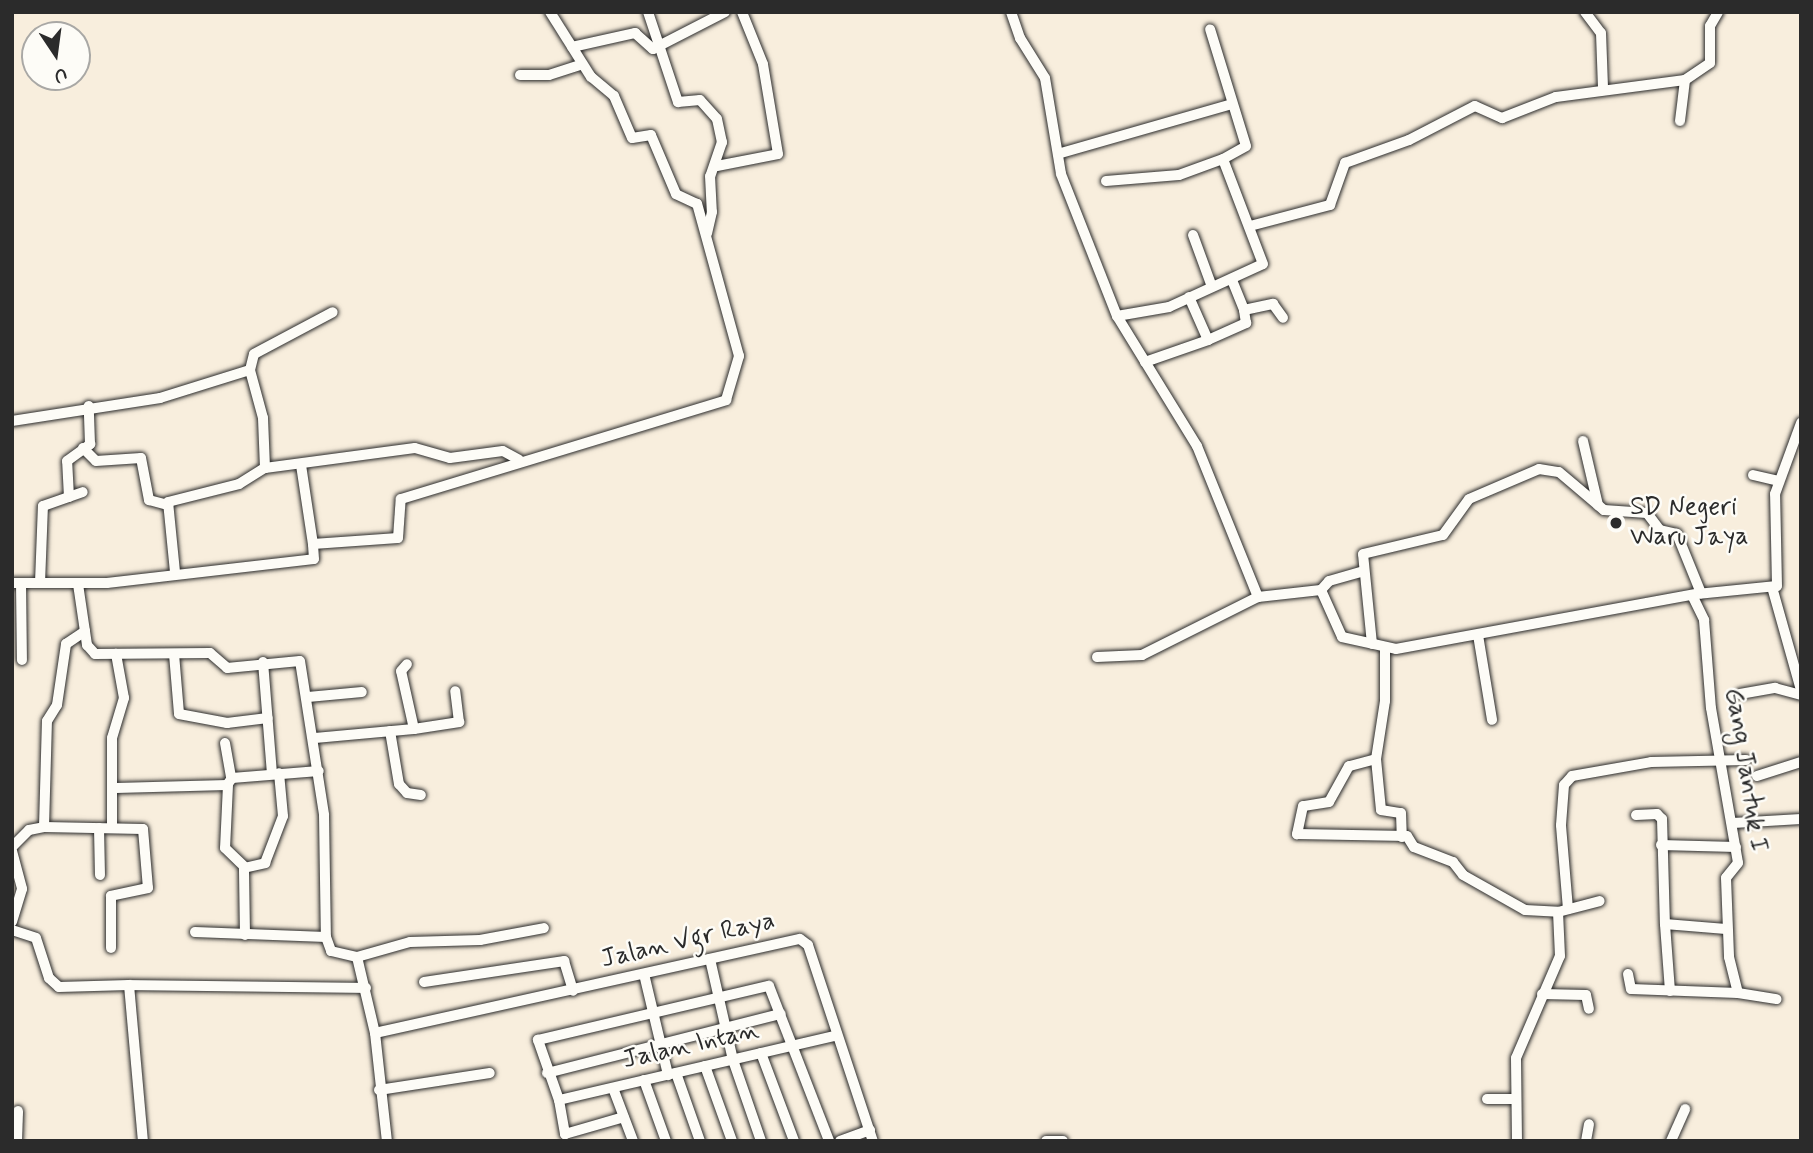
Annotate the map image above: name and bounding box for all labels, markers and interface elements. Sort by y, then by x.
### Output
north arrow [21,21,91,91]
text: U [52,61,69,89]
place label: SD Negeri Waru Jaya [1630,492,1748,554]
marker: SD Negeri Waru Jaya [1608,515,1624,531]
street label: Gang Jantuk I [1717,686,1773,854]
street label: Jalan Vgr Raya [598,906,778,976]
street label: Jalan Intan [617,1015,765,1077]

